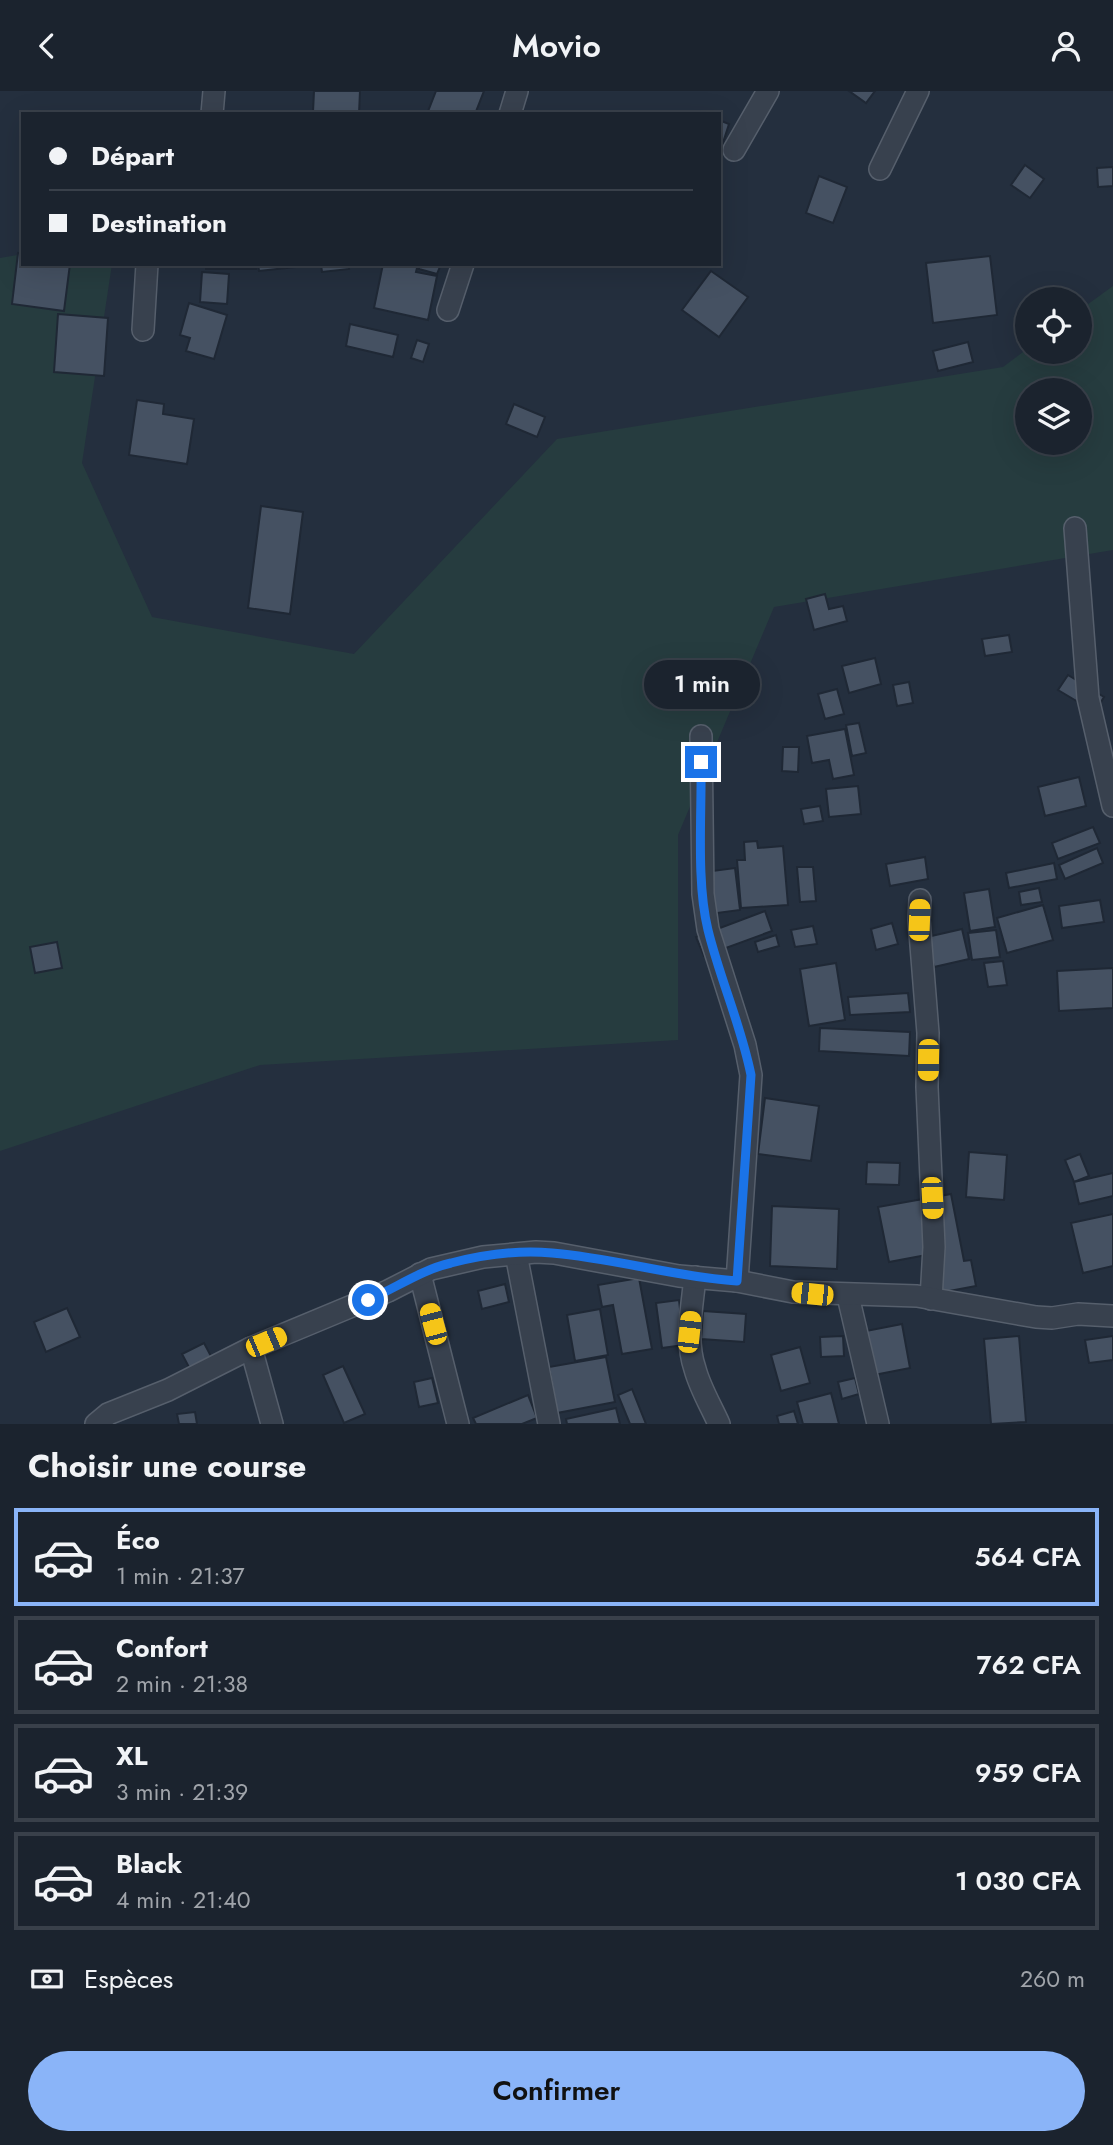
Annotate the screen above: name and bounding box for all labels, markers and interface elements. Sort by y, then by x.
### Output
text: Movio [512,23,601,69]
icon: back [28,27,66,65]
icon: person [1047,27,1085,65]
text: Départ [91,137,174,175]
text: Destination [91,204,227,242]
map controls [1015,287,1092,455]
button: locate [1015,287,1092,364]
button: layers [1015,378,1092,455]
callout: 1 min [643,661,759,709]
text: 1 min [674,667,730,701]
route end [685,746,717,778]
car [908,899,931,941]
car [918,1039,939,1081]
car [921,1176,944,1220]
car [791,1281,834,1307]
route start [352,1284,384,1316]
car [418,1301,449,1347]
car [677,1310,702,1354]
car [243,1324,290,1360]
text: Choisir une course [28,1443,306,1489]
text: Éco [116,1521,160,1559]
icon: car [32,1526,95,1589]
text: 564 CFA [975,1538,1081,1576]
text: 1 min · 21:37 [116,1559,245,1593]
text: Confort [116,1629,208,1667]
icon: car [32,1634,95,1697]
text: 762 CFA [976,1646,1081,1684]
text: 2 min · 21:38 [116,1667,248,1701]
text: XL [116,1737,148,1775]
icon: car [32,1742,95,1805]
text: 959 CFA [975,1754,1081,1792]
text: 3 min · 21:39 [116,1775,248,1809]
text: Black [116,1845,182,1883]
icon: car [32,1850,95,1913]
text: 1 030 CFA [955,1862,1081,1900]
text: 4 min · 21:40 [116,1883,251,1917]
icon: cash [28,1960,66,1998]
text: Espèces [84,1960,173,1998]
text: 260 m [1020,1962,1085,1996]
button: Confirmer [28,2051,1085,2131]

